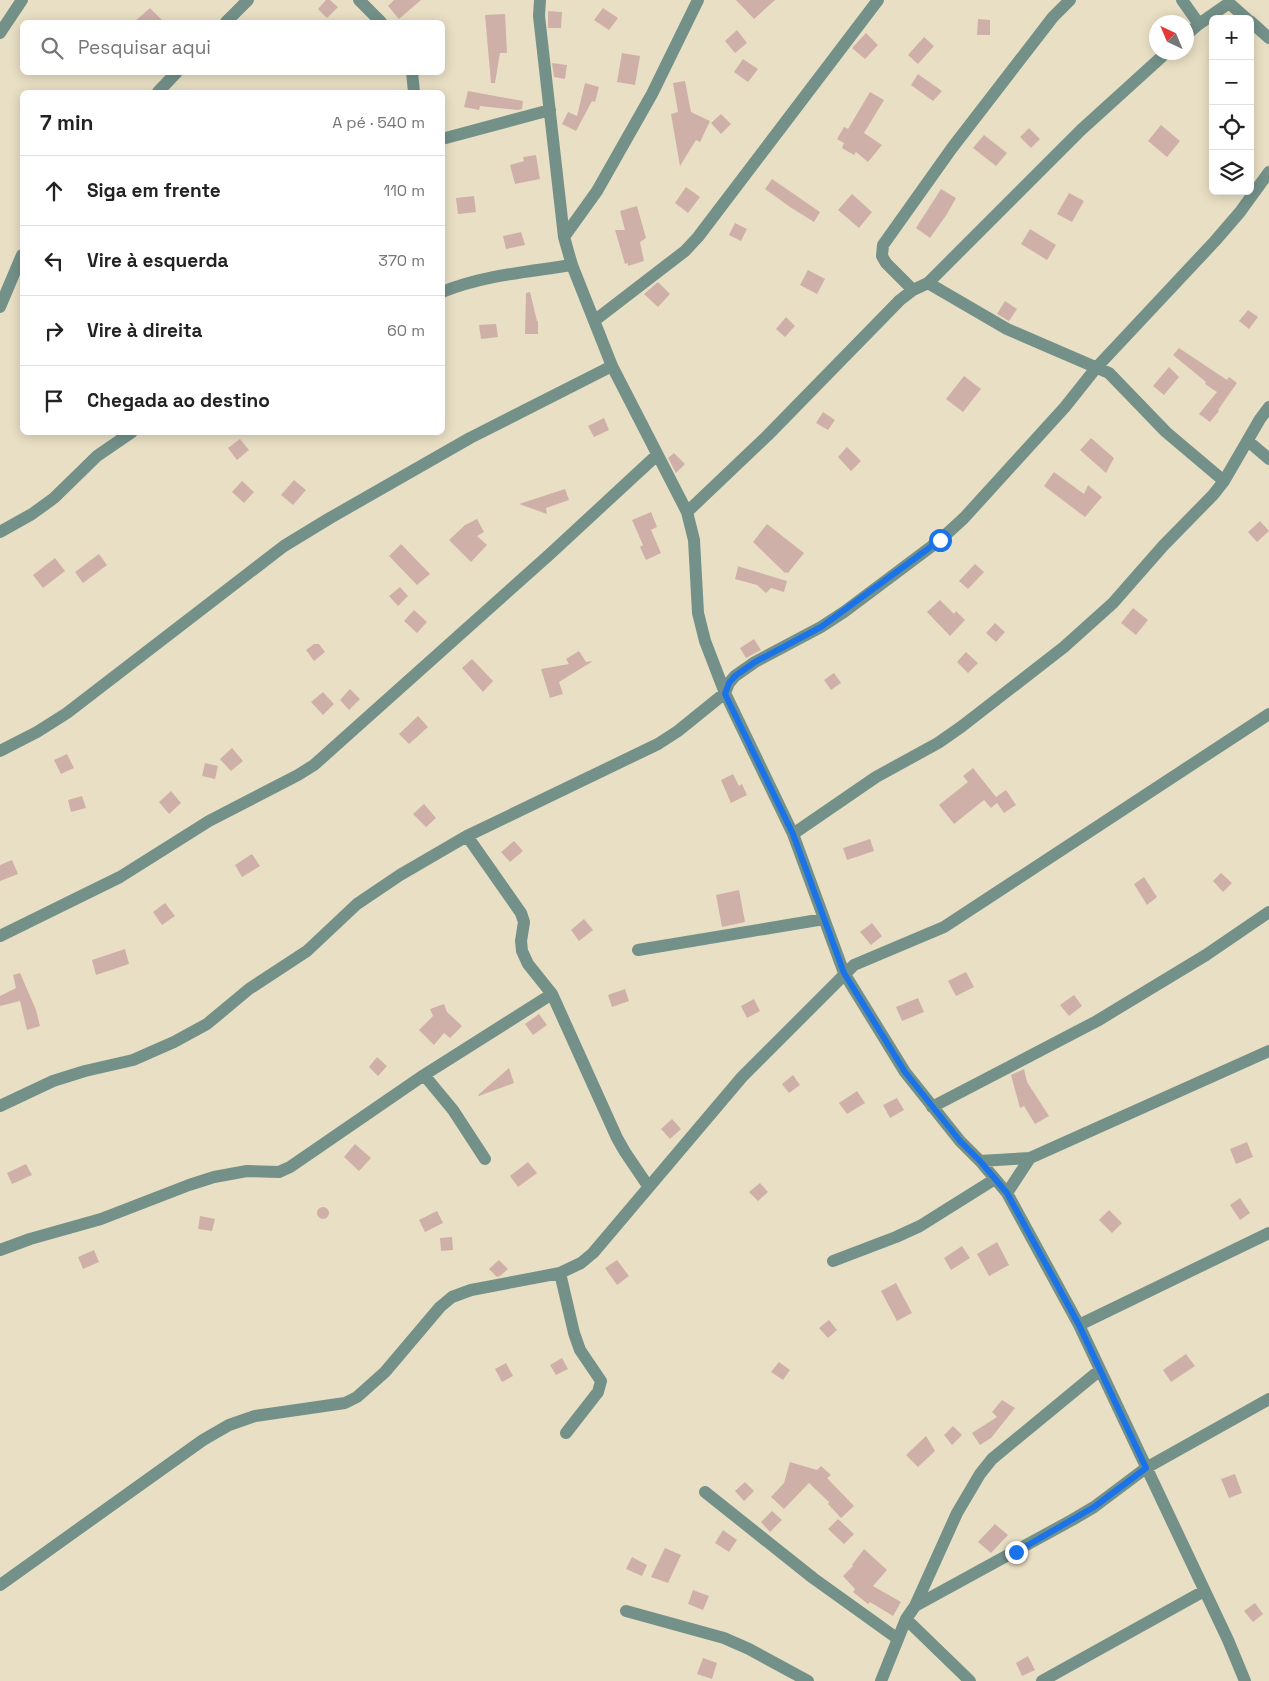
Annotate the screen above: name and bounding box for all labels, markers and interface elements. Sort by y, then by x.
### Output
north arrow [1149,15,1194,60]
map controls [1209,15,1254,195]
button: + [1209,15,1254,60]
search box [20,20,445,75]
icon: search [38,34,66,62]
text: Pesquisar aqui [78,35,211,60]
button: − [1209,60,1254,105]
button: locate [1209,105,1254,150]
text: 7 min [40,109,93,136]
text: A pé · 540 m [332,112,425,133]
button: layers [1209,150,1254,195]
icon: ahead [40,177,68,205]
text: Siga em frente [87,178,221,203]
text: 110 m [383,180,425,201]
icon: left [40,247,68,275]
text: Vire à esquerda [87,248,229,273]
text: 370 m [378,250,425,271]
icon: right [40,317,68,345]
text: Vire à direita [87,318,203,343]
text: 60 m [387,320,425,341]
icon: arrive [40,387,68,415]
text: Chegada ao destino [87,388,270,413]
route start [929,529,952,552]
route end [1005,1541,1028,1564]

